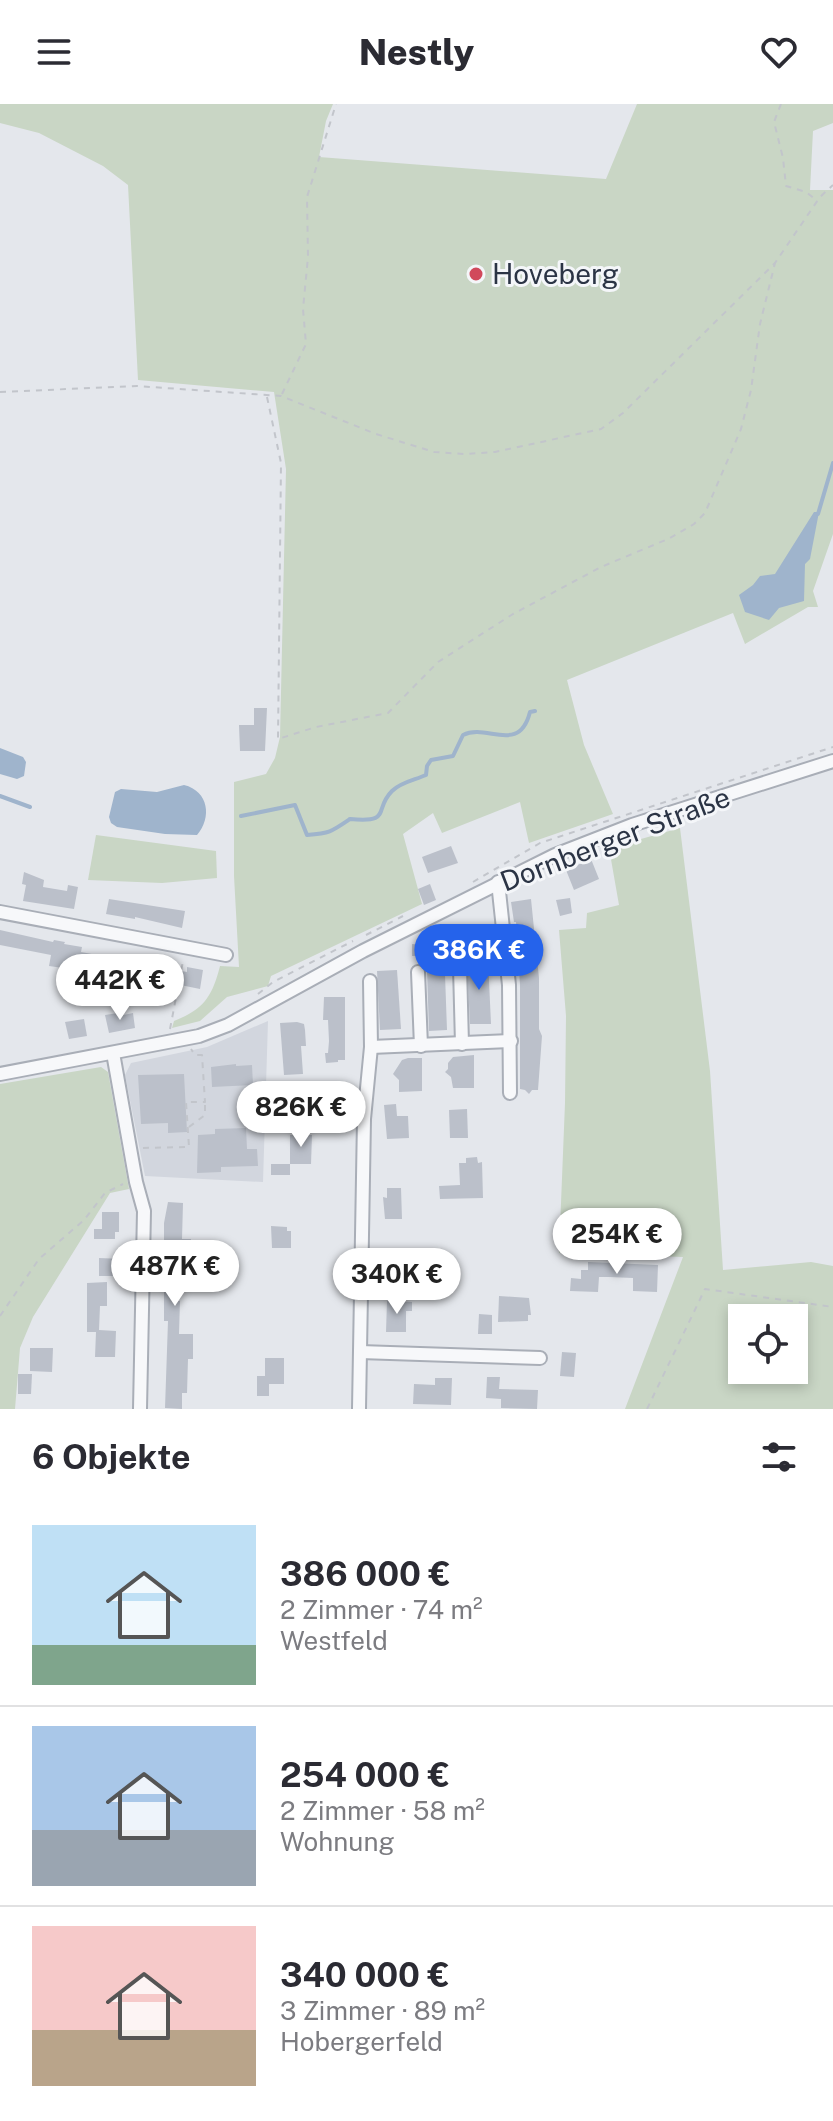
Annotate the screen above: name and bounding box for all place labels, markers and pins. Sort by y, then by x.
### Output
place label: Hoveberg [492,257,619,290]
marker: Hoveberg [467,265,485,283]
pin: 386K € [414,924,544,992]
pin: 442K € [55,954,185,1022]
pin: 826K € [236,1081,366,1149]
pin: 254K € [552,1208,682,1276]
pin: 487K € [110,1240,240,1308]
pin: 340K € [332,1248,462,1316]

